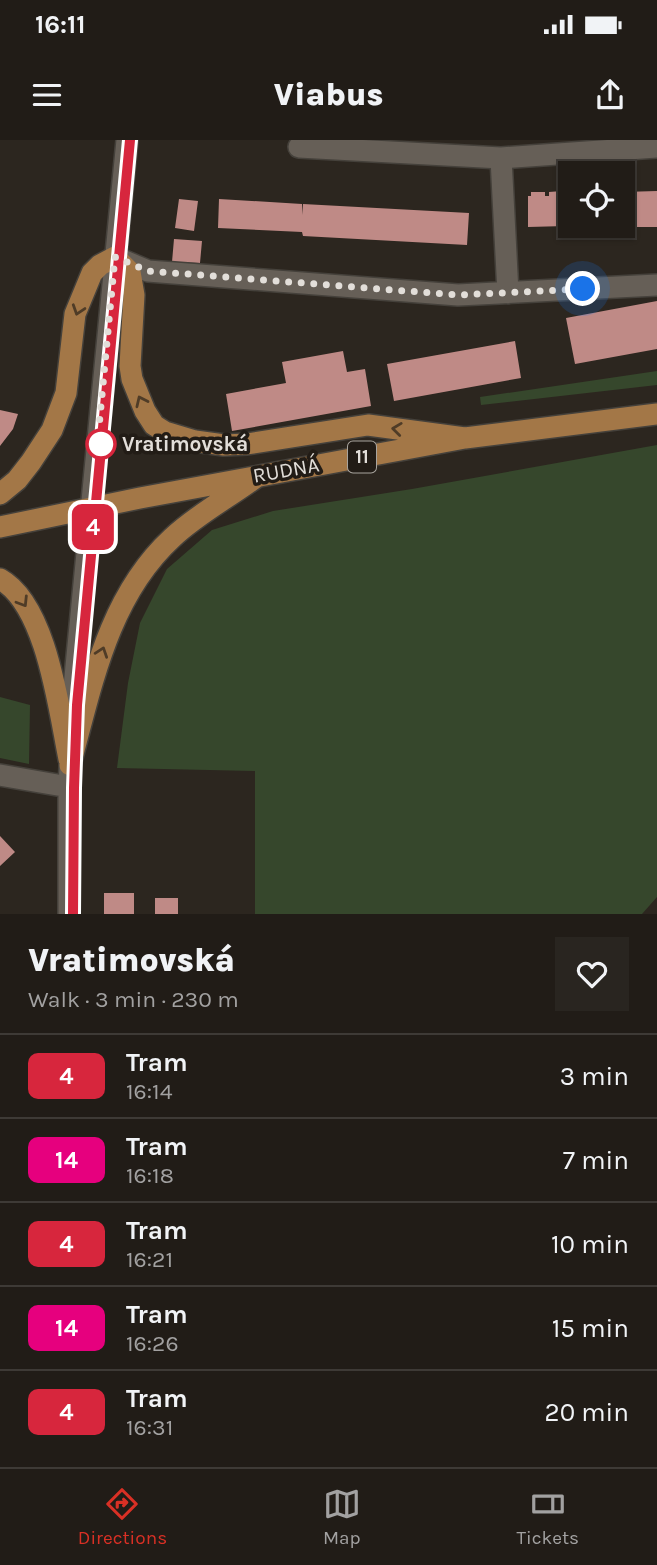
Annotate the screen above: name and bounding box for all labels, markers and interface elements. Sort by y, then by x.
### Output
text: 16:11 [35,9,86,40]
icon: menu [28,76,66,114]
text: Viabus [273,76,384,113]
icon: share [591,76,629,114]
map controls [558,161,635,238]
button: locate [558,161,635,238]
your location [565,271,600,306]
one-way arrow [72,303,86,316]
one-way arrow [135,395,149,408]
one-way arrow [391,422,403,437]
marker: Vratimovská [86,429,116,459]
place label: Vratimovská [122,432,248,456]
road number: 11 [348,442,376,472]
street label: RUDNÁ [251,452,321,488]
line badge: 4 [70,504,116,550]
text: 4 [86,513,100,541]
one-way arrow [14,595,27,608]
one-way arrow [94,646,108,659]
button: heart [555,937,629,1011]
text: Vratimovská [28,941,235,979]
text: Walk · 3 min · 230 m [28,986,239,1013]
text: Tram [126,1047,188,1078]
text: 3 min [560,1061,629,1092]
text: 4 [59,1062,74,1090]
text: 16:14 [126,1078,173,1105]
text: Tram [126,1131,188,1162]
text: 7 min [563,1145,629,1176]
text: 14 [55,1146,78,1174]
text: 16:18 [126,1162,174,1189]
text: Tram [126,1215,188,1246]
text: 10 min [551,1229,629,1260]
text: 4 [59,1230,74,1258]
text: 16:21 [126,1246,173,1273]
text: Tram [126,1299,188,1330]
text: 15 min [552,1313,629,1344]
text: 14 [55,1314,78,1342]
text: 16:26 [126,1330,179,1357]
text: Tram [126,1383,188,1414]
text: 20 min [545,1397,629,1428]
text: 4 [59,1398,74,1426]
text: 16:31 [126,1414,173,1441]
tab: Directions [78,1485,167,1549]
tab: Map [323,1485,361,1549]
tab: Tickets [517,1485,579,1549]

